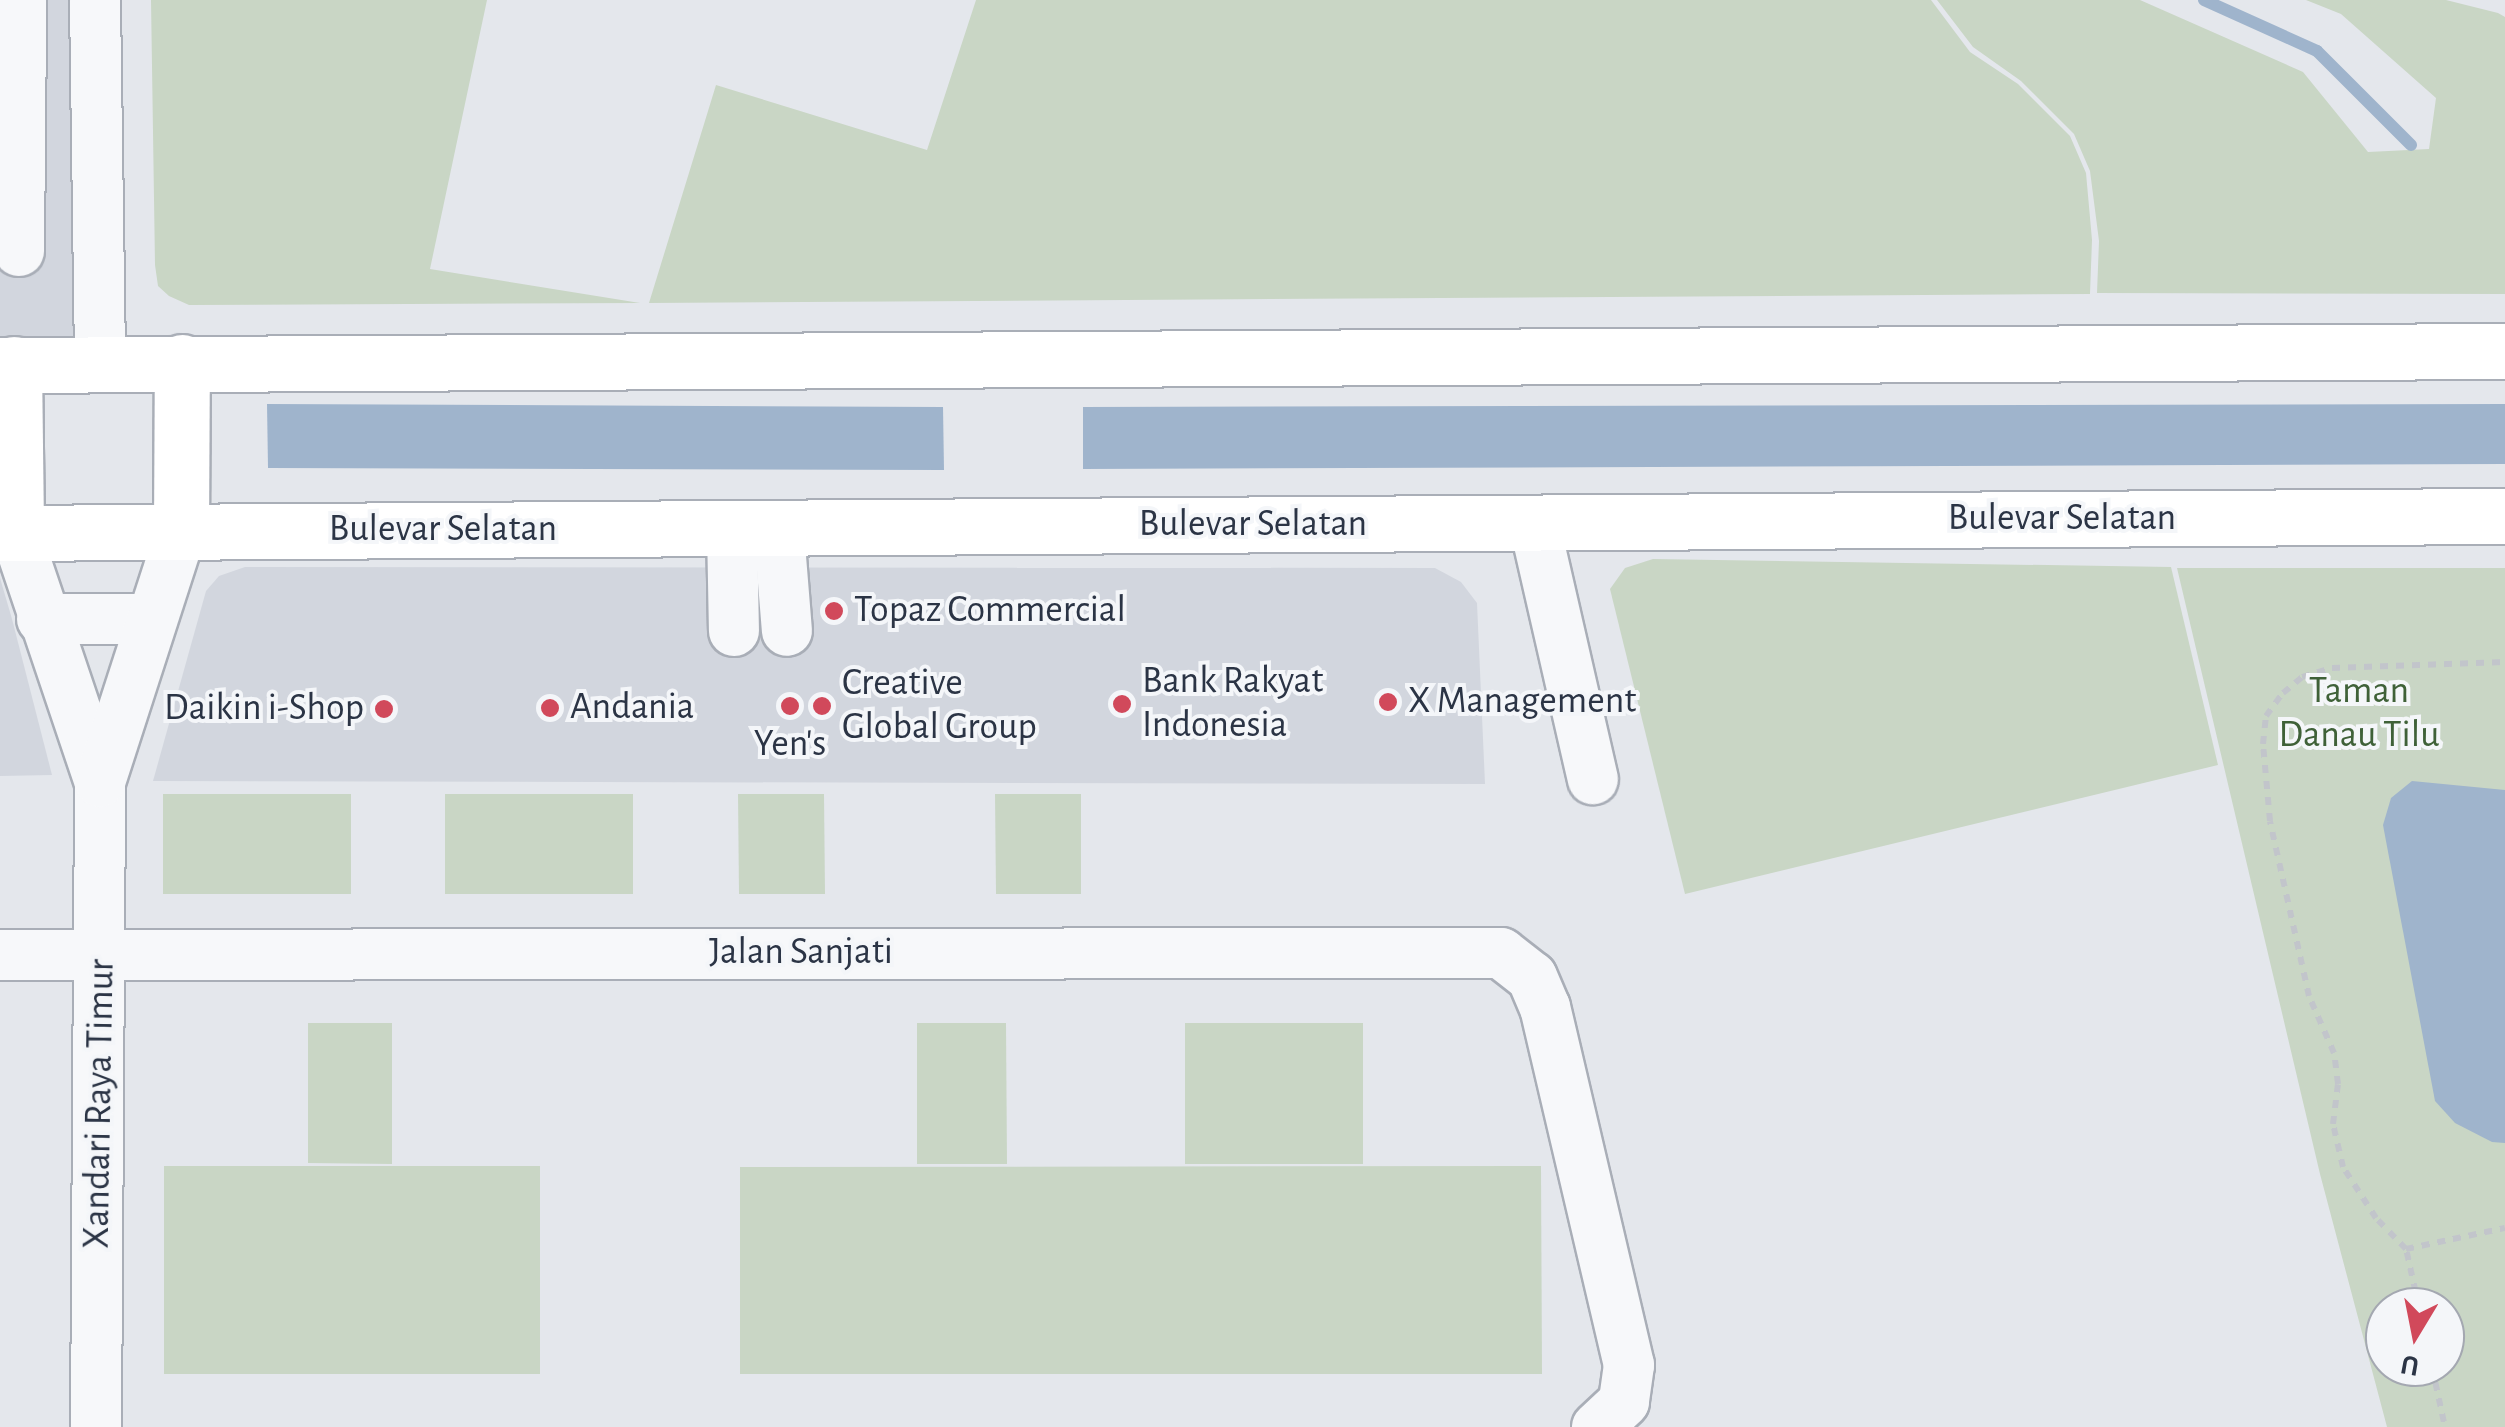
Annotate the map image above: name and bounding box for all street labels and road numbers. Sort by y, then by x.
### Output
street label: Bulevar Selatan [1948,496,2176,542]
street label: Bulevar Selatan [1139,502,1367,548]
street label: Bulevar Selatan [329,507,557,553]
street label: Jalan Sanjati [709,930,893,976]
street label: Xandari Raya Timur [75,959,125,1249]

